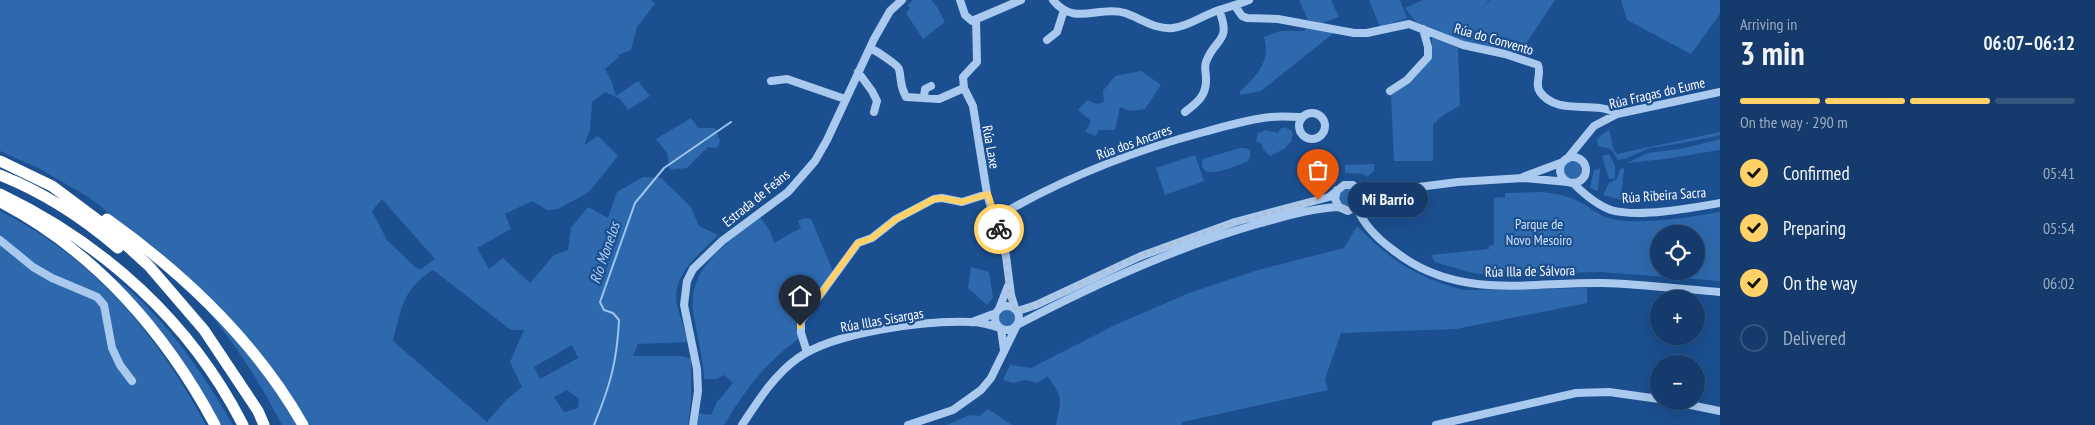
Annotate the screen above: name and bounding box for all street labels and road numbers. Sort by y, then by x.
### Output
street label: Rúa do Convento [1452,19,1536,59]
street label: Rúa Fragas do Eume [1607,73,1707,113]
street label: Rúa dos Ancares [1094,120,1174,164]
street label: Rúa Laxe [978,124,1004,170]
street label: Estrada de Feáns [719,165,794,231]
street label: Rúa Ribeira Sacra [1621,183,1707,207]
street label: Rúa Illa de Sálvora [1485,261,1575,281]
street label: Rúa Illas Sisargas [839,304,925,336]

